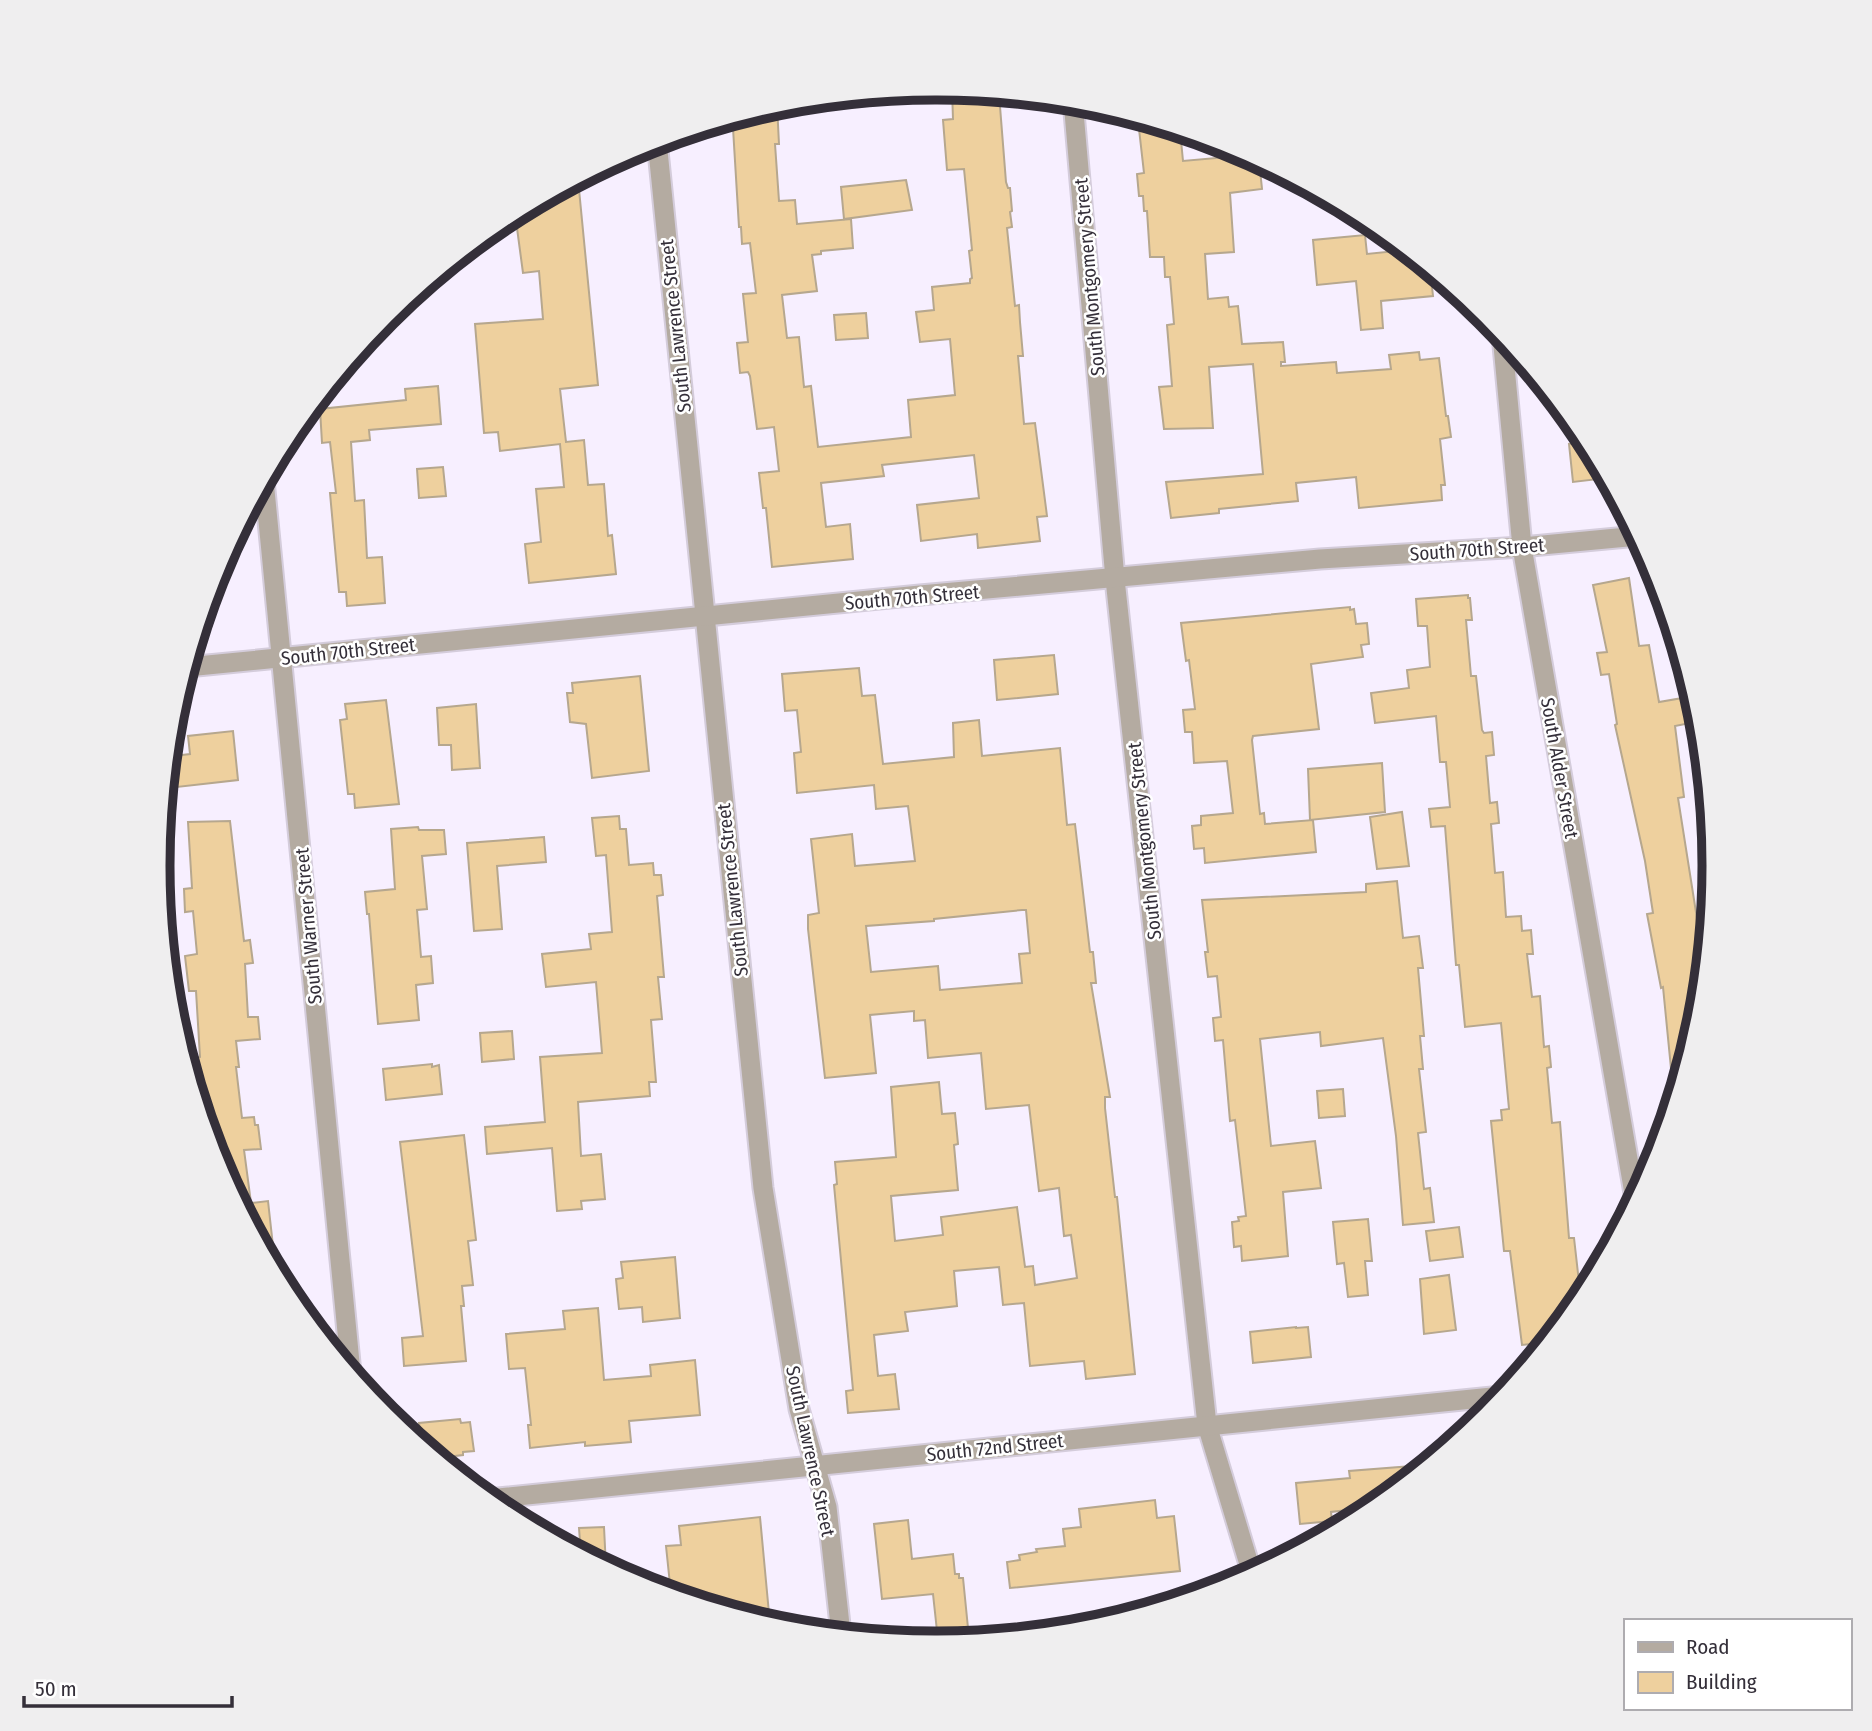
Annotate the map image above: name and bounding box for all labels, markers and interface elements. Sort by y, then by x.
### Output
street label: South Montgomery Street [1069,176,1110,377]
street label: South Lawrence Street [655,238,696,414]
street label: South 70th Street [1409,533,1546,566]
street label: South 70th Street [844,580,981,615]
street label: South 70th Street [280,633,417,670]
street label: South Alder Street [1536,696,1583,841]
street label: South Montgomery Street [1123,740,1166,941]
street label: South Lawrence Street [712,802,753,978]
street label: South Warner Street [290,846,327,1005]
street label: South Lawrence Street [781,1364,840,1539]
street label: South 72nd Street [926,1429,1065,1466]
legend [1624,1619,1851,1710]
text: Road [1686,1634,1730,1660]
scale bar [24,1664,233,1708]
text: Building [1686,1669,1757,1695]
text: 50 m [35,1676,77,1702]

